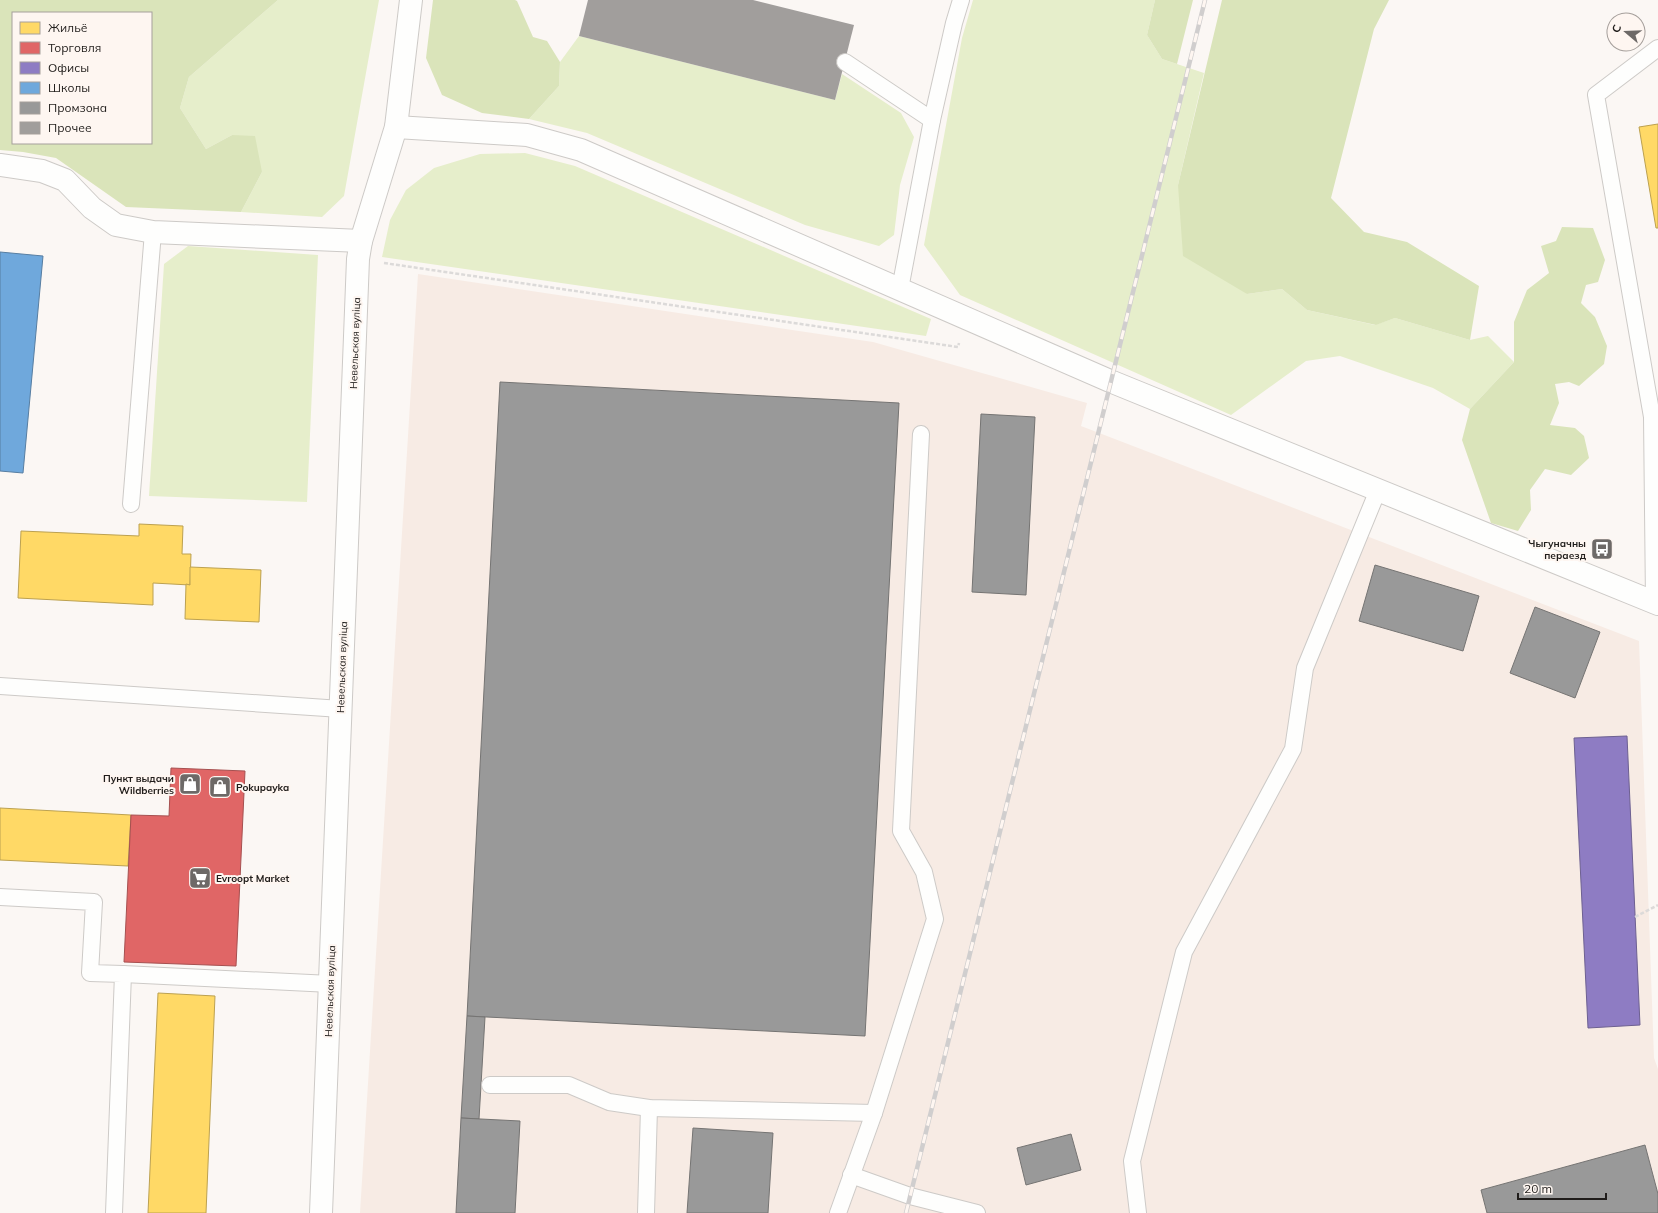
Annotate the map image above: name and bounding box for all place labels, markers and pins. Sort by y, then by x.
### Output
bus stop icon: Чыгуначны пераезд [1589,536,1615,562]
place label: Чыгуначны пераезд [1528,537,1587,562]
shop icon: Пункт выдачи Wildberries [177,771,203,797]
place label: Пункт выдачи Wildberries [103,772,174,797]
shop icon: Pokupayka [207,774,233,800]
place label: Pokupayka [236,781,289,794]
supermarket icon: Evroopt Market [187,865,213,891]
place label: Evroopt Market [216,872,289,885]

